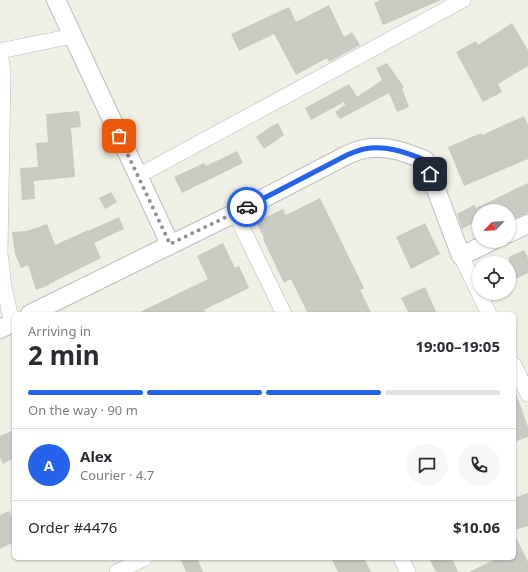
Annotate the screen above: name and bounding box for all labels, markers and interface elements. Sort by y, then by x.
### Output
pin [102,119,136,153]
icon: bag [108,125,130,147]
pin [413,157,447,191]
icon: home [419,163,441,185]
courier [227,187,267,227]
icon: car [236,196,258,218]
north arrow [472,204,516,248]
map controls [472,204,516,300]
button: locate [472,256,516,300]
text: Arriving in [28,322,91,340]
text: 19:00–19:05 [415,336,500,356]
text: 2 min [28,337,100,373]
text: On the way · 90 m [28,401,138,419]
button: chat [406,444,448,486]
button: phone [458,444,500,486]
text: Alex [80,446,112,466]
text: A [44,455,54,475]
text: Courier · 4.7 [80,466,154,484]
text: Order #4476 [28,517,117,537]
text: $10.06 [453,517,500,537]

